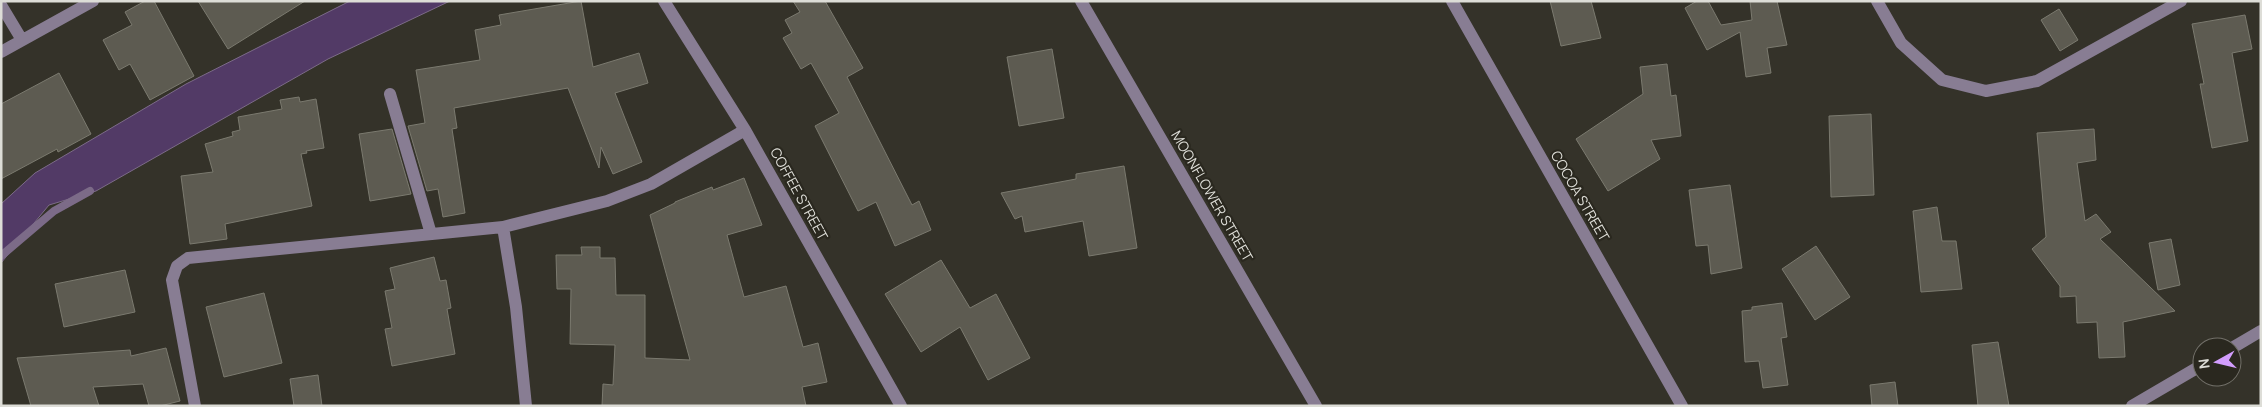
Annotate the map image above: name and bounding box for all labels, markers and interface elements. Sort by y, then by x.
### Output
street label: MOONFLOWER STREET [1167,127,1258,265]
street label: COFFEE STREET [766,144,833,244]
street label: COCOA STREET [1547,147,1614,245]
north arrow [2192,337,2242,387]
text: N [2194,358,2214,370]

